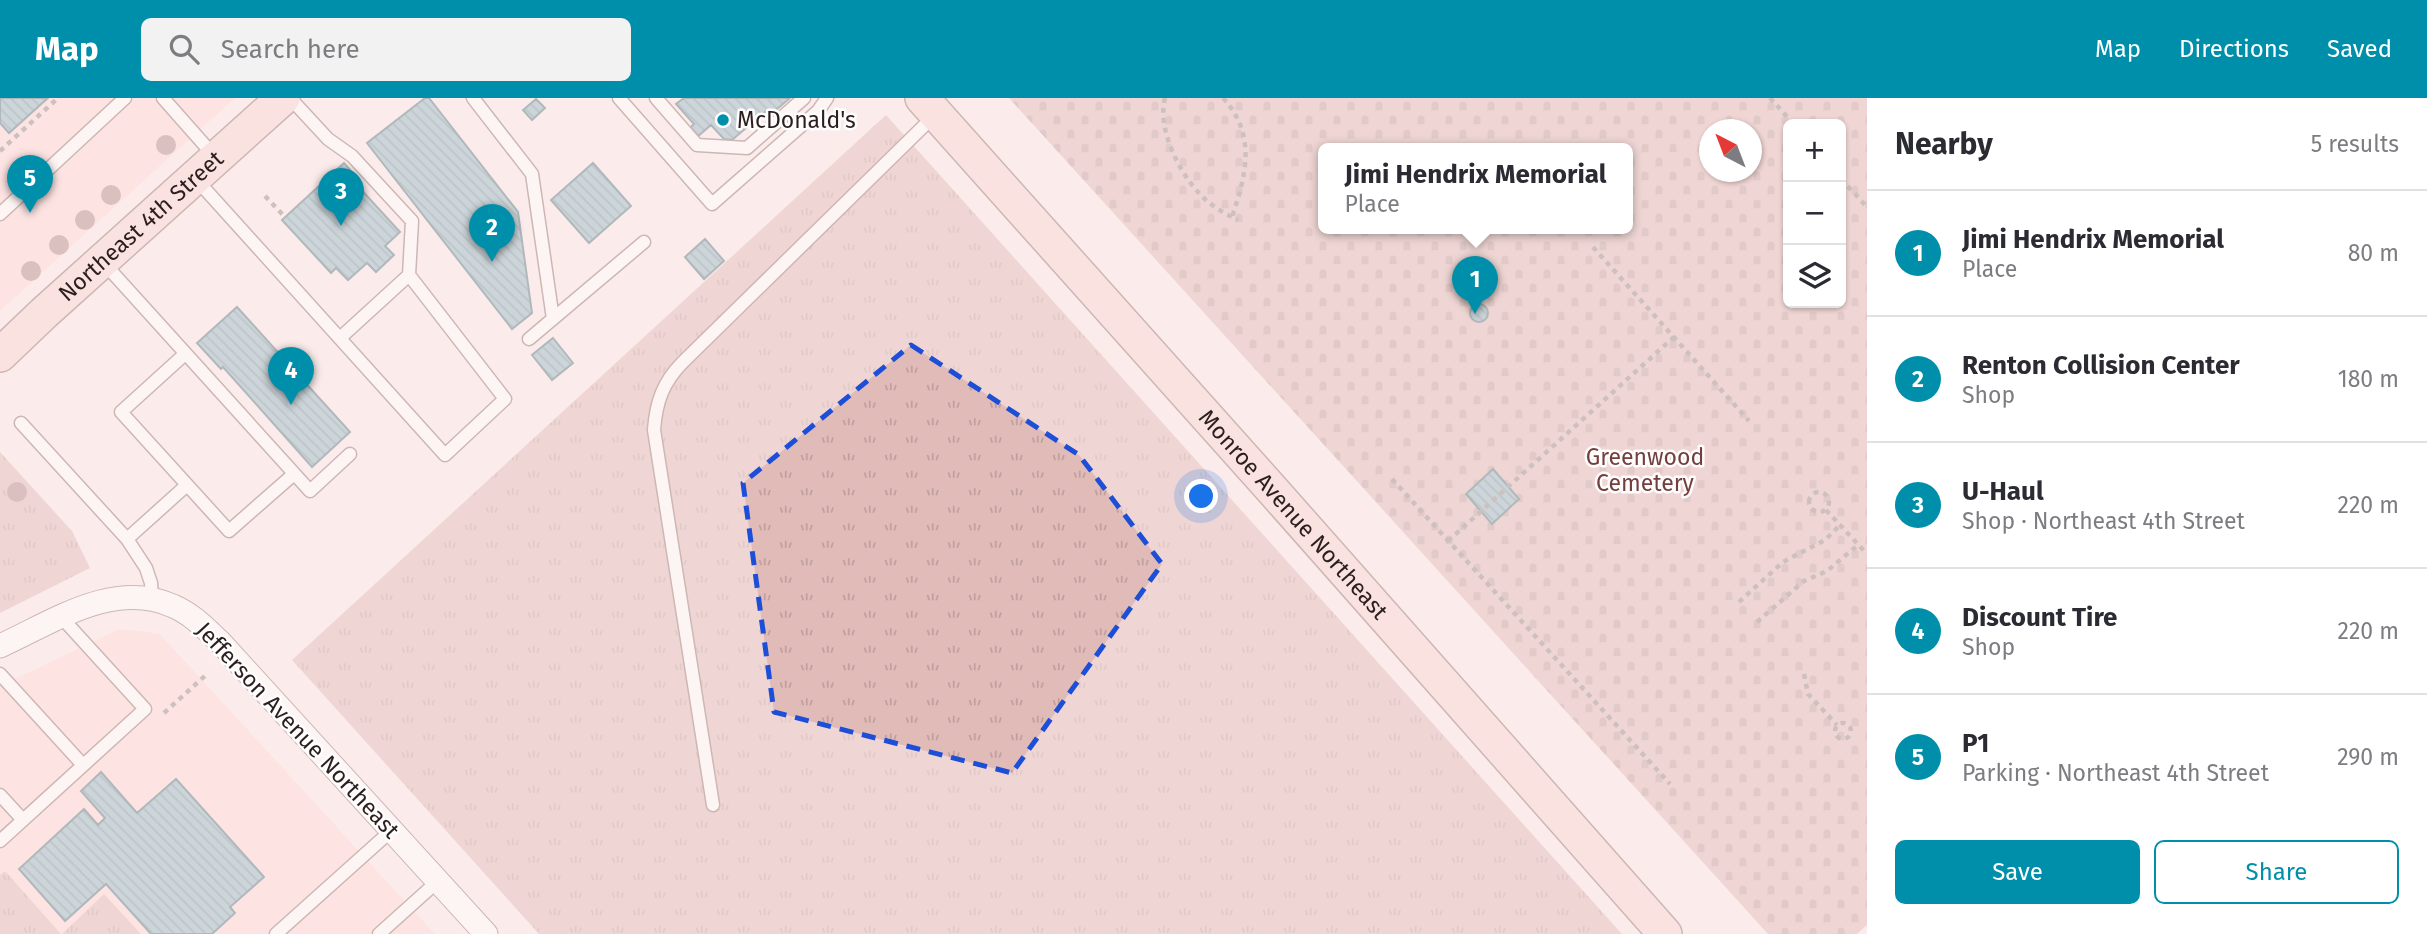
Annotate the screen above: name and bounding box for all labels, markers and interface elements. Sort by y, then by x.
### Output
search box [141,18,631,81]
text: Map [35,29,99,69]
icon: search [165,30,203,68]
text: Search here [221,34,360,65]
text: Map [2095,35,2141,63]
text: Directions [2179,35,2289,63]
text: Saved [2327,35,2392,63]
place label: McDonald's [737,106,856,134]
marker: McDonald's [715,112,731,128]
north arrow [1699,119,1762,182]
map controls [1783,119,1846,308]
button: + [1783,119,1846,182]
text: Nearby [1895,126,1993,162]
text: 5 results [2311,130,2399,158]
popup [1318,143,1633,234]
street label: Northeast 4th Street [53,144,230,307]
pin: 5 [7,155,53,213]
text: Jimi Hendrix Memorial [1345,159,1606,190]
pin: 3 [318,168,364,226]
button: − [1783,182,1846,245]
text: Place [1345,190,1400,218]
pin: 2 [469,204,515,262]
text: Jimi Hendrix Memorial [1962,224,2224,255]
text: 1 [1913,239,1923,267]
text: 80 m [2348,239,2399,267]
button: layers [1783,245,1846,308]
text: Place [1962,255,2017,283]
pin: 1 [1452,256,1498,314]
pin: 4 [268,347,314,405]
text: Renton Collision Center [1962,350,2240,381]
text: 2 [1912,365,1924,393]
text: 180 m [2338,365,2399,393]
text: Shop [1962,381,2015,409]
street label: Monroe Avenue Northeast [1193,404,1395,625]
park label: Greenwood Cemetery [1586,443,1704,497]
text: U-Haul [1962,476,2044,507]
your location [1184,479,1218,513]
text: 3 [1912,491,1924,519]
text: 220 m [2338,491,2399,519]
text: Shop · Northeast 4th Street [1962,507,2245,535]
text: Discount Tire [1962,602,2117,633]
street label: Jefferson Avenue Northeast [190,616,406,844]
text: 4 [1912,617,1925,645]
text: 220 m [2338,617,2399,645]
text: Shop [1962,633,2015,661]
text: P1 [1962,728,1989,759]
text: 5 [1912,743,1924,771]
text: 290 m [2337,743,2399,771]
text: Parking · Northeast 4th Street [1962,759,2269,787]
button: Save [1895,840,2140,904]
button: Share [2154,840,2399,904]

